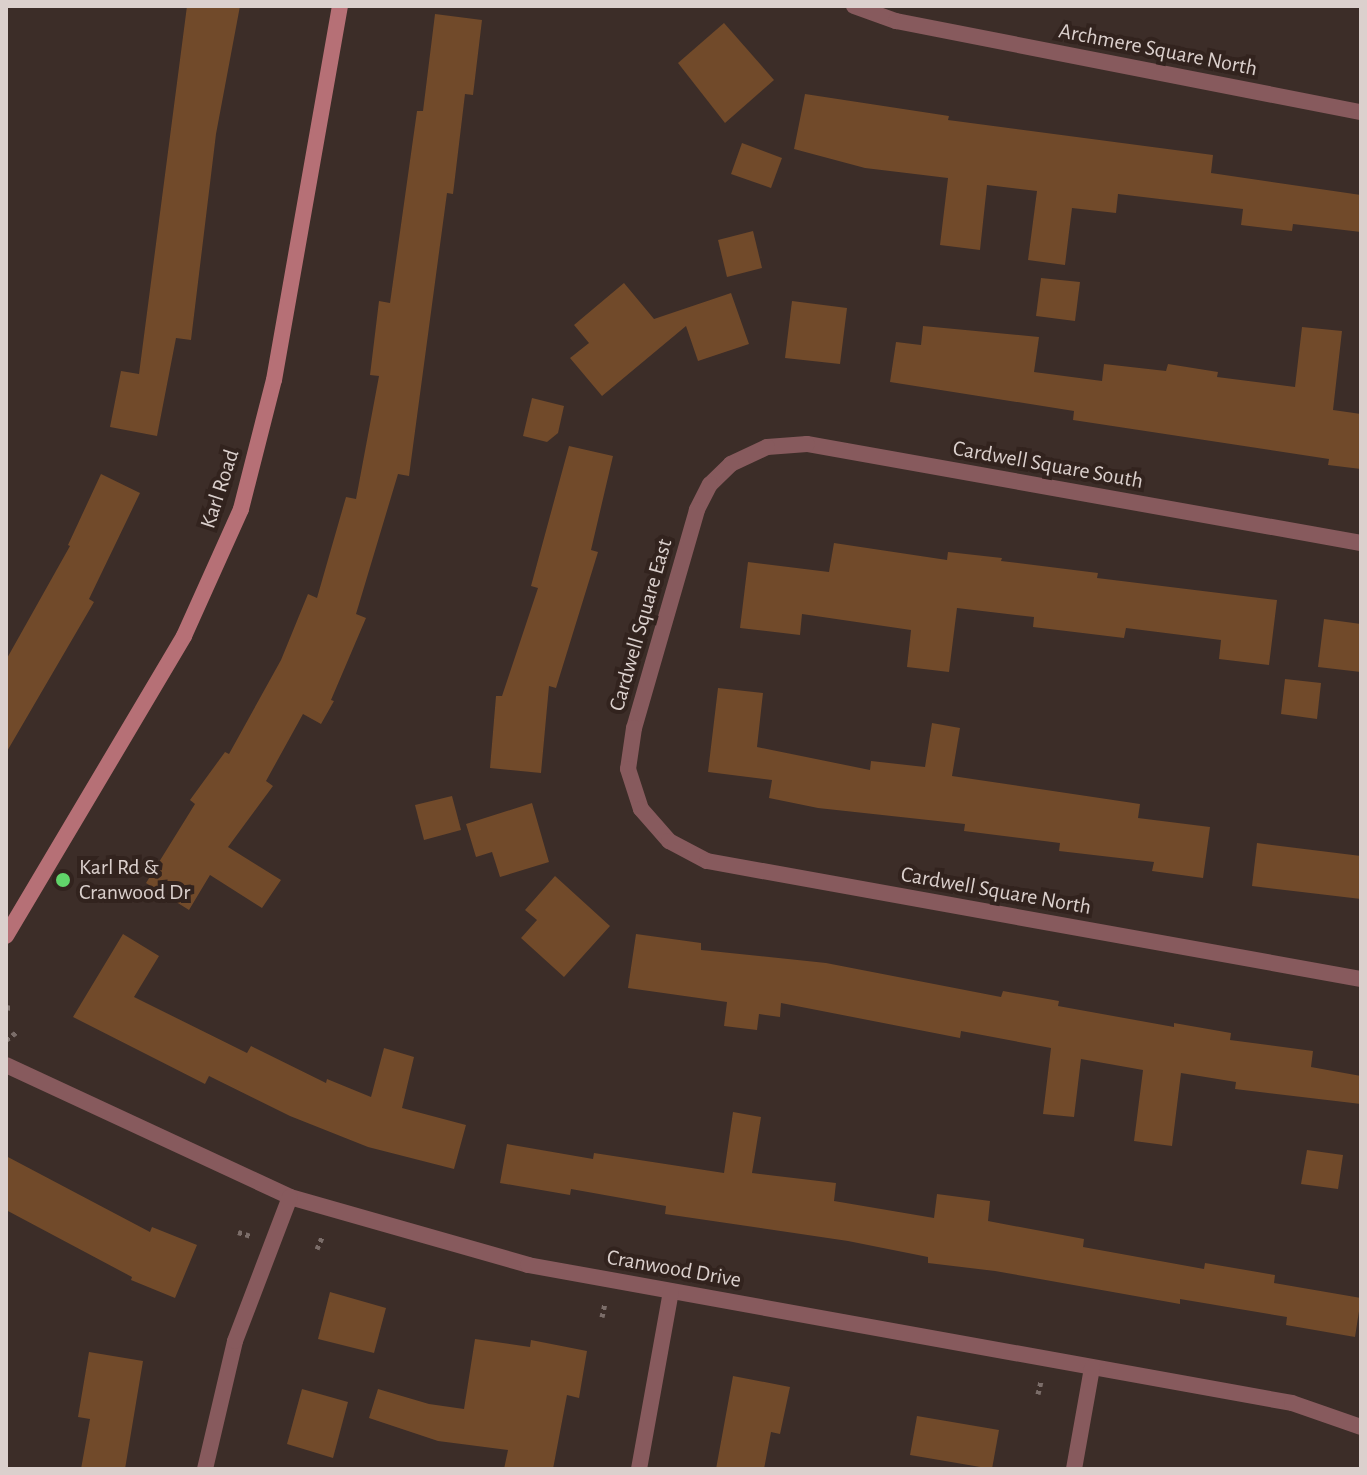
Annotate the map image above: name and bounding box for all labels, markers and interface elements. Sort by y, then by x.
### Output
street label: Archmere Square North [1056,18,1260,82]
street label: Cardwell Square South [951,435,1145,495]
street label: Karl Road [195,446,245,532]
street label: Cardwell Square East [604,536,678,714]
place label: Karl Rd & Cranwood Dr [79,854,190,906]
street label: Cardwell Square North [899,861,1093,921]
marker: Karl Rd & Cranwood Dr [54,871,72,889]
street label: Cranwood Drive [605,1244,743,1294]

